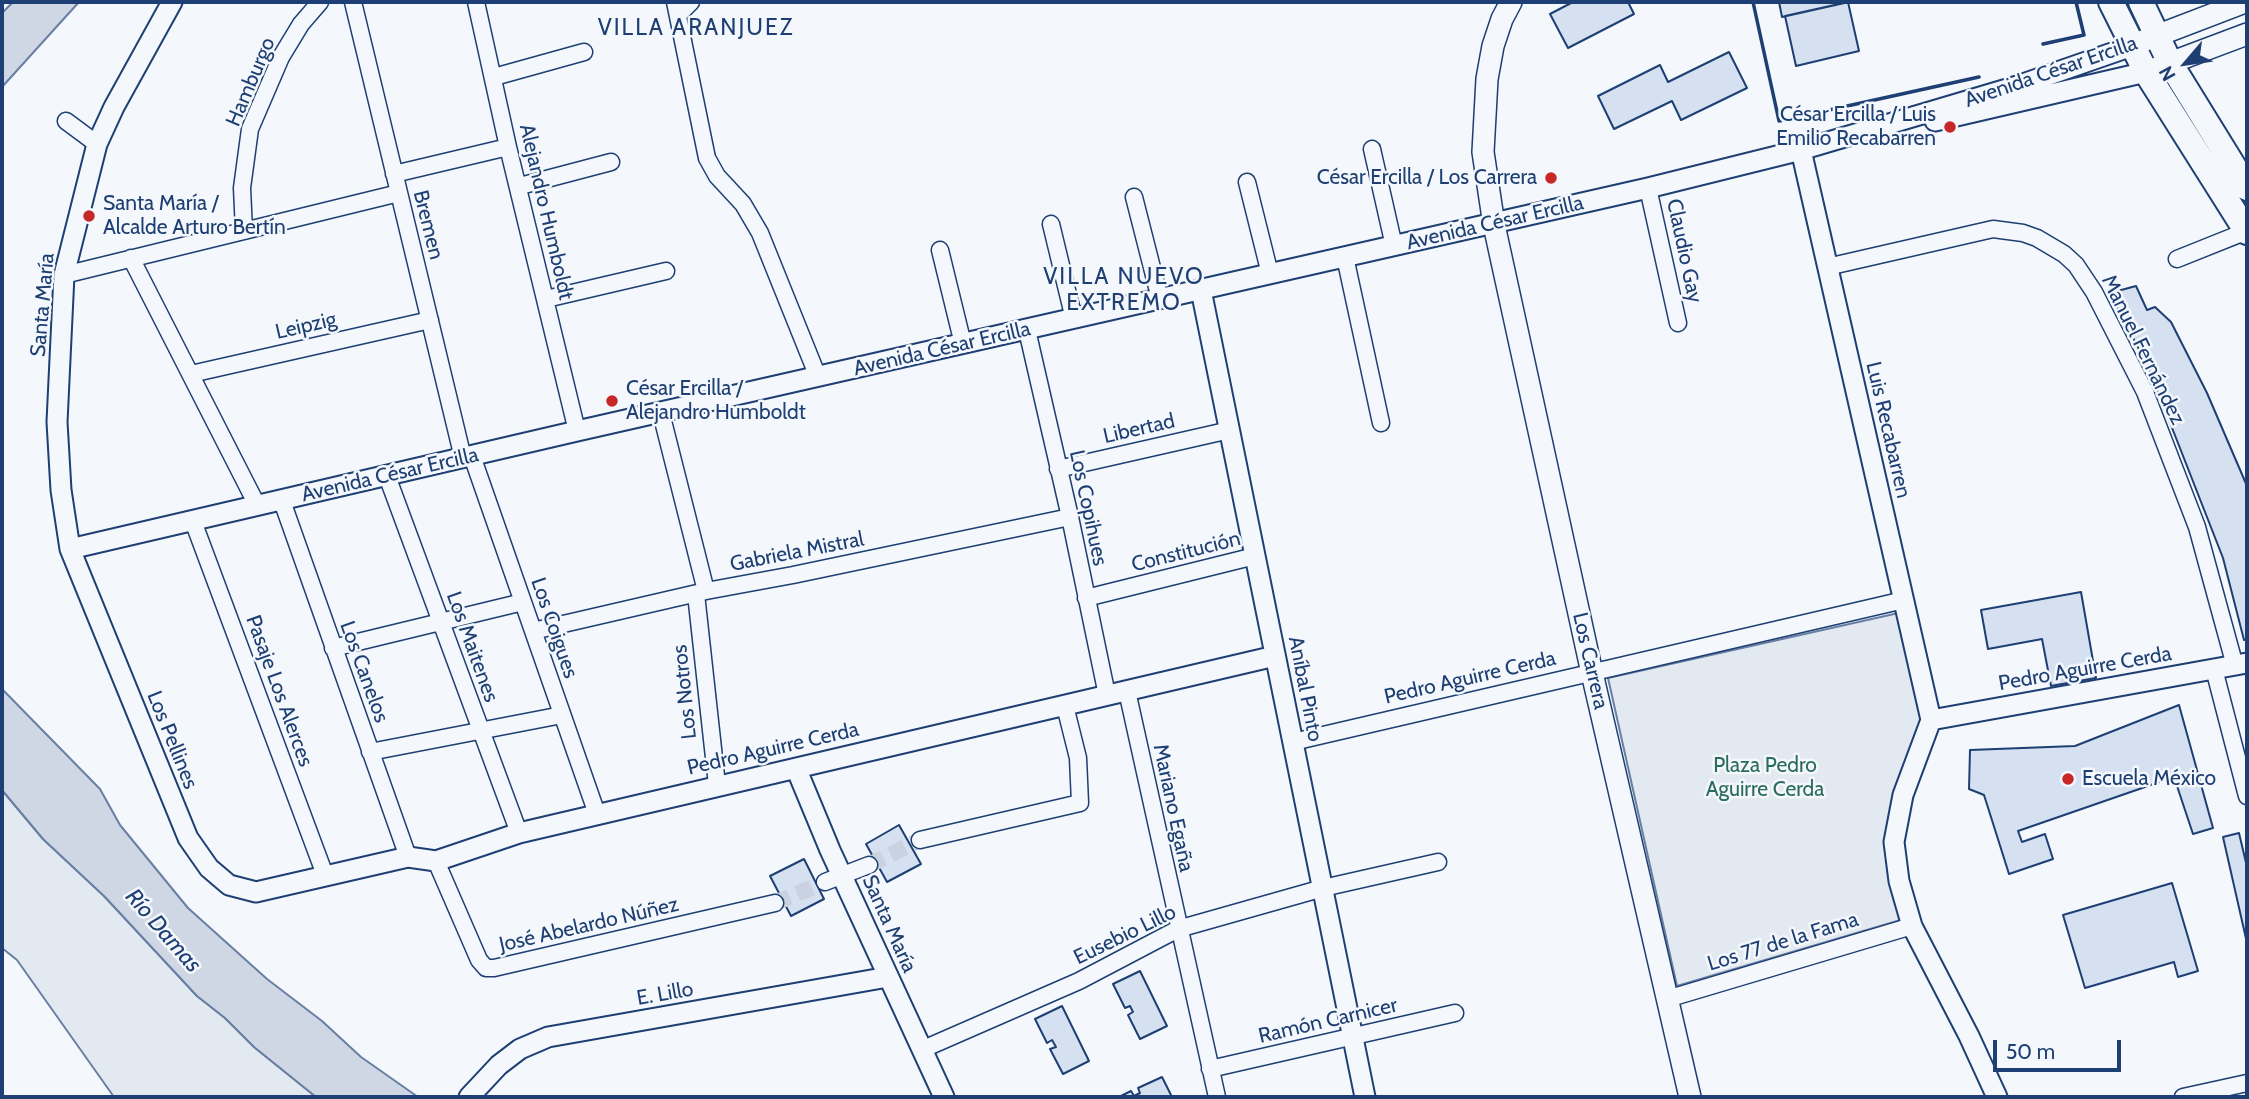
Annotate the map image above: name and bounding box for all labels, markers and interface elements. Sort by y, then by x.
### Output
district label: VILLA ARANJUEZ [599,14,793,42]
north arrow [2151,28,2221,98]
street label: Avenida César Ercilla [1961,31,2141,113]
street label: Hamburgo [221,34,281,130]
text: N [2154,62,2181,85]
place label: César Ercilla / Luis Emilio Recabarren [1776,102,1936,152]
marker: César Ercilla / Luis Emilio Recabarren [1942,119,1958,135]
street label: Alejandro Humboldt [514,122,578,302]
place label: César Ercilla / Los Carrera [1317,165,1537,191]
marker: César Ercilla / Los Carrera [1543,170,1559,186]
street label: Bremen [407,188,449,262]
street label: Avenida César Ercilla [1404,190,1586,256]
place label: Santa María / Alcalde Arturo Bertín [103,191,286,241]
street label: Claudio Gay [1661,197,1707,305]
marker: Santa María / Alcalde Arturo Bertín [81,208,97,224]
street label: Santa María [26,252,60,358]
district label: VILLA NUEVO EXTREMO [1045,263,1203,317]
street label: Manuel Fernández [2096,271,2190,429]
street label: Leipzig [273,307,339,345]
street label: Avenida César Ercilla [851,316,1033,382]
street label: Luis Recabarren [1860,359,1916,501]
place label: César Ercilla / Alejandro Humboldt [626,376,806,426]
marker: César Ercilla / Alejandro Humboldt [604,393,620,409]
street label: Libertad [1101,409,1177,449]
street label: Avenida César Ercilla [299,442,481,508]
street label: Los Copihues [1063,448,1113,568]
street label: Constitución [1129,526,1243,578]
street label: Gabriela Mistral [728,527,866,577]
street label: Los Coigues [525,574,583,682]
street label: Los Maitenes [440,588,504,706]
street label: Los Carrera [1567,610,1613,712]
street label: Pasaje Los Alerces [240,612,318,770]
street label: Los Canelos [334,618,394,726]
street label: Aníbal Pinto [1282,634,1328,744]
street label: Pedro Aguirre Cerda [1996,641,2174,697]
street label: Los Notros [668,644,702,740]
street label: Pedro Aguirre Cerda [1382,646,1558,710]
street label: Los Pellines [141,687,203,793]
street label: Pedro Aguirre Cerda [685,717,861,781]
street label: Mariano Egaña [1147,742,1199,874]
park label: Plaza Pedro Aguirre Cerda [1706,753,1824,803]
place label: Escuela México [2082,766,2216,792]
marker: Escuela México [2060,771,2076,787]
street label: Santa María [856,871,922,977]
water label: Río Damas [119,884,207,978]
street label: José Abelardo Núñez [497,892,681,958]
street label: Eusebio Lillo [1070,899,1180,971]
street label: Los 77 de la Fama [1705,907,1861,977]
street label: E. Lillo [635,977,695,1011]
street label: Ramón Carnicer [1256,993,1400,1049]
scale bar [1997,1026,2125,1070]
text: 50 m [2006,1039,2055,1064]

